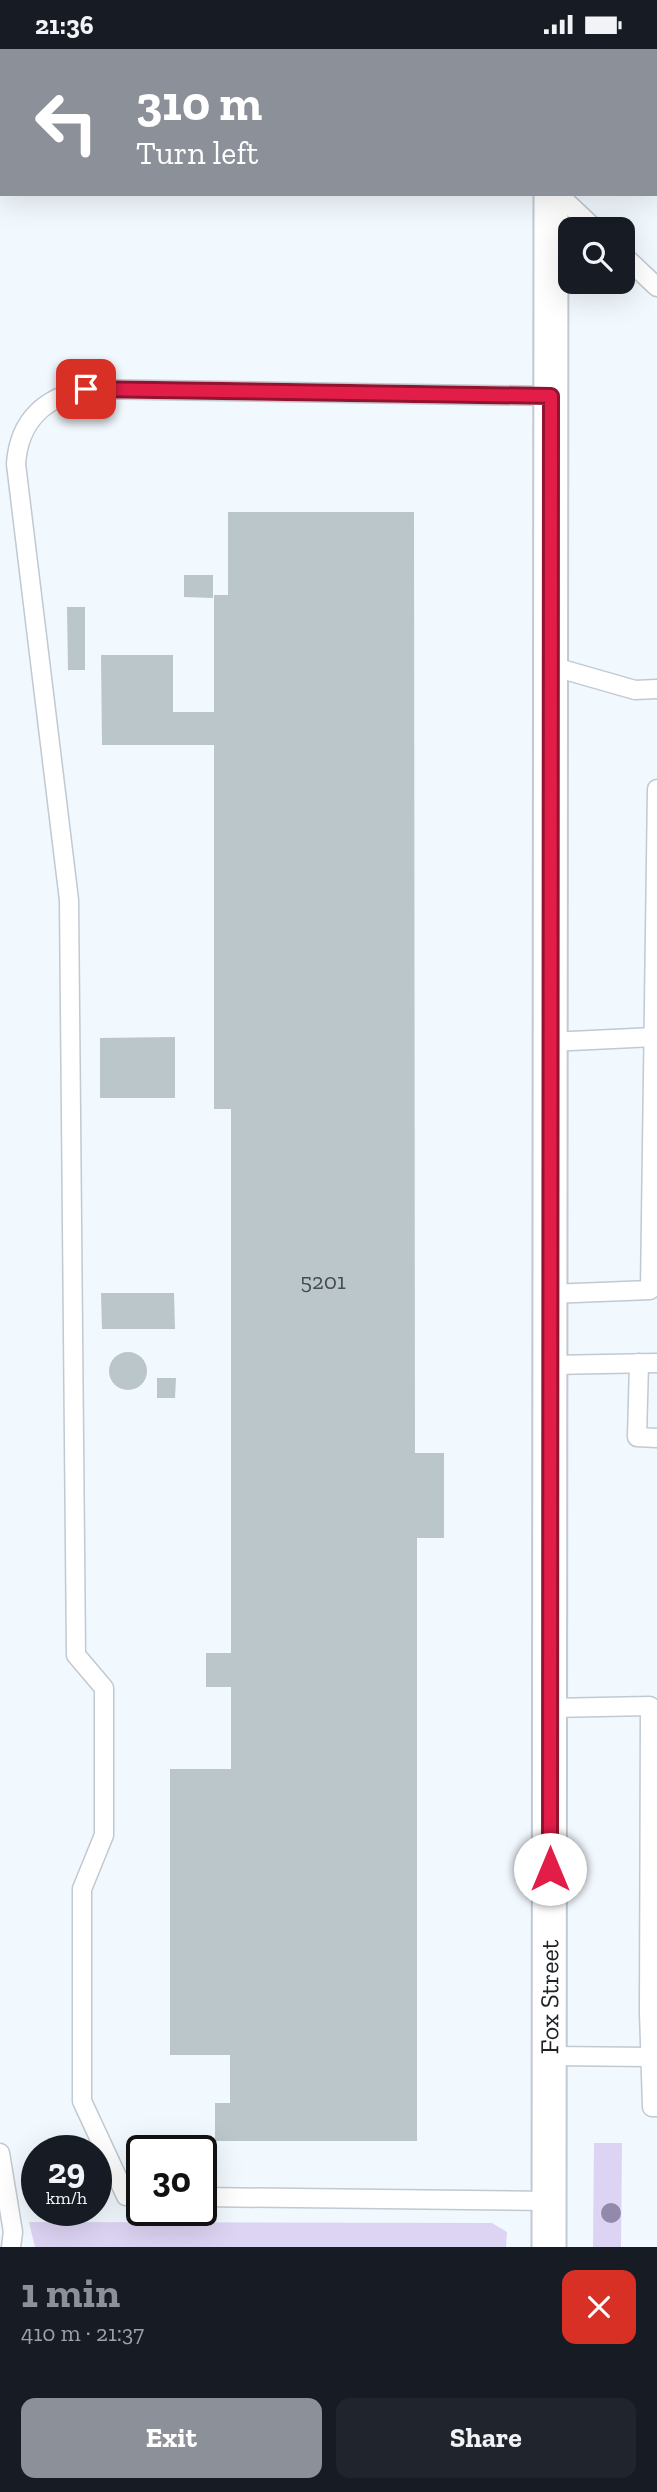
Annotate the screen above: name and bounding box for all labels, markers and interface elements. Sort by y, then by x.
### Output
text: 21:36 [35,9,94,41]
text: 310 m [136,74,262,133]
icon: left [21,77,112,168]
text: Turn left [136,134,258,172]
map controls [558,217,635,294]
button: search [558,217,635,294]
pin [56,359,116,419]
icon: arrive [67,370,105,408]
house number: 5201 [300,1267,346,1295]
position arrow [513,1832,587,1906]
street label: Fox Street [533,1939,565,2054]
speed limit sign: 30 [126,2135,217,2226]
text: 29 [48,2150,85,2192]
text: km/h [46,2187,87,2209]
text: 1 min [21,2267,120,2318]
button: close [562,2270,636,2344]
text: 410 m · 21:37 [21,2319,144,2347]
button: Exit [21,2398,322,2478]
button: Share [336,2398,636,2478]

